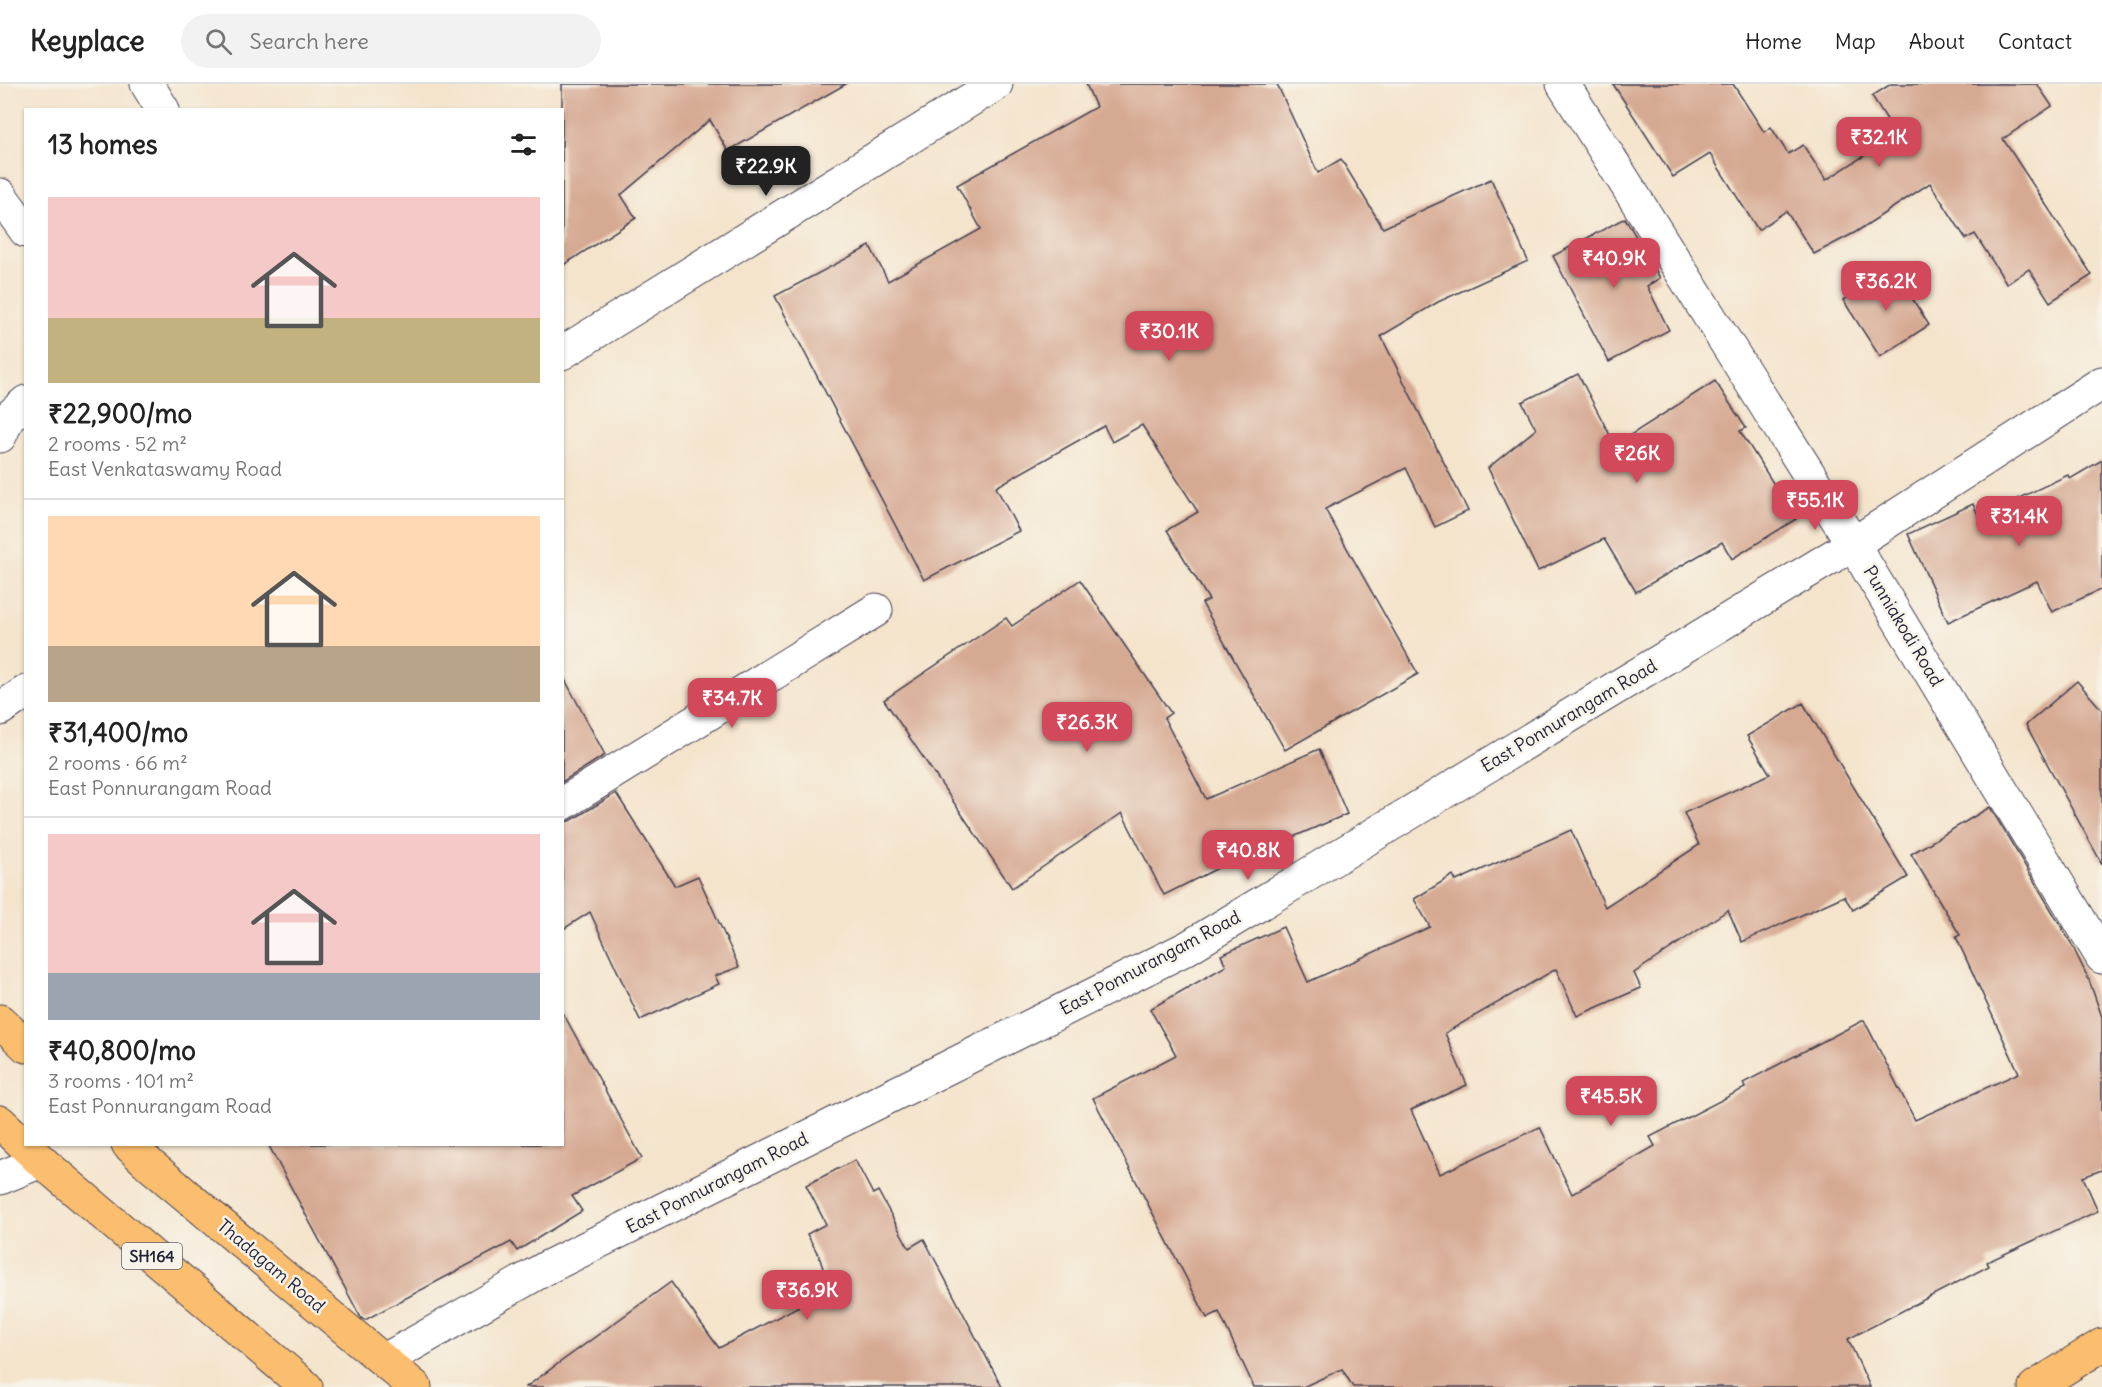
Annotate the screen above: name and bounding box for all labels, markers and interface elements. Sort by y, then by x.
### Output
search box [181,14,601,68]
text: Keyplace [30,23,145,59]
icon: search [202,25,235,58]
text: Search here [250,27,369,55]
text: Home [1745,28,1802,55]
text: Map [1835,28,1876,55]
text: About [1909,28,1965,55]
text: Contact [1998,28,2072,55]
pin: ₹32.1K [1830,117,1928,168]
text: ₹32.1K [1850,124,1908,149]
text: 13 homes [48,128,158,161]
icon: filters [507,128,540,161]
pin: ₹22.9K [717,146,815,197]
text: ₹22.9K [735,153,797,178]
icon: home [240,236,348,344]
pin: ₹40.9K [1565,238,1663,289]
text: ₹40.9K [1582,245,1646,270]
pin: ₹36.2K [1837,261,1935,312]
text: ₹36.2K [1855,268,1917,293]
pin: ₹30.1K [1120,311,1218,362]
text: ₹30.1K [1139,318,1199,343]
text: ₹22,900/mo [48,397,192,430]
text: 2 rooms · 52 m² [48,431,187,456]
pin: ₹26K [1601,433,1673,484]
text: ₹26K [1614,440,1660,465]
text: East Venkataswamy Road [48,456,282,481]
pin: ₹55.1K [1766,480,1864,531]
text: ₹55.1K [1786,487,1844,512]
pin: ₹31.4K [1970,496,2068,547]
text: ₹31.4K [1990,503,2048,528]
icon: home [240,555,348,663]
street label: Punniakodi Road [1858,561,1949,691]
street label: East Ponnurangam Road [1477,654,1661,777]
pin: ₹34.7K [683,678,781,729]
text: ₹34.7K [702,685,762,710]
pin: ₹26.3K [1038,702,1136,753]
text: ₹26.3K [1056,709,1118,734]
text: ₹31,400/mo [48,716,188,749]
text: 2 rooms · 66 m² [48,750,188,775]
text: East Ponnurangam Road [48,775,272,800]
pin: ₹40.8K [1199,830,1297,881]
text: ₹40.8K [1216,837,1280,862]
icon: home [240,873,348,981]
street label: East Ponnurangam Road [1055,905,1244,1020]
text: ₹40,800/mo [48,1034,196,1067]
text: 3 rooms · 101 m² [48,1068,194,1093]
pin: ₹45.5K [1562,1076,1660,1127]
text: ₹45.5K [1580,1083,1642,1108]
text: East Ponnurangam Road [48,1093,272,1118]
street label: East Ponnurangam Road [622,1126,812,1239]
street label: Thadagam Road [213,1214,330,1318]
road number: SH164 [122,1243,182,1269]
pin: ₹36.9K [758,1270,856,1321]
text: ₹36.9K [776,1277,838,1302]

